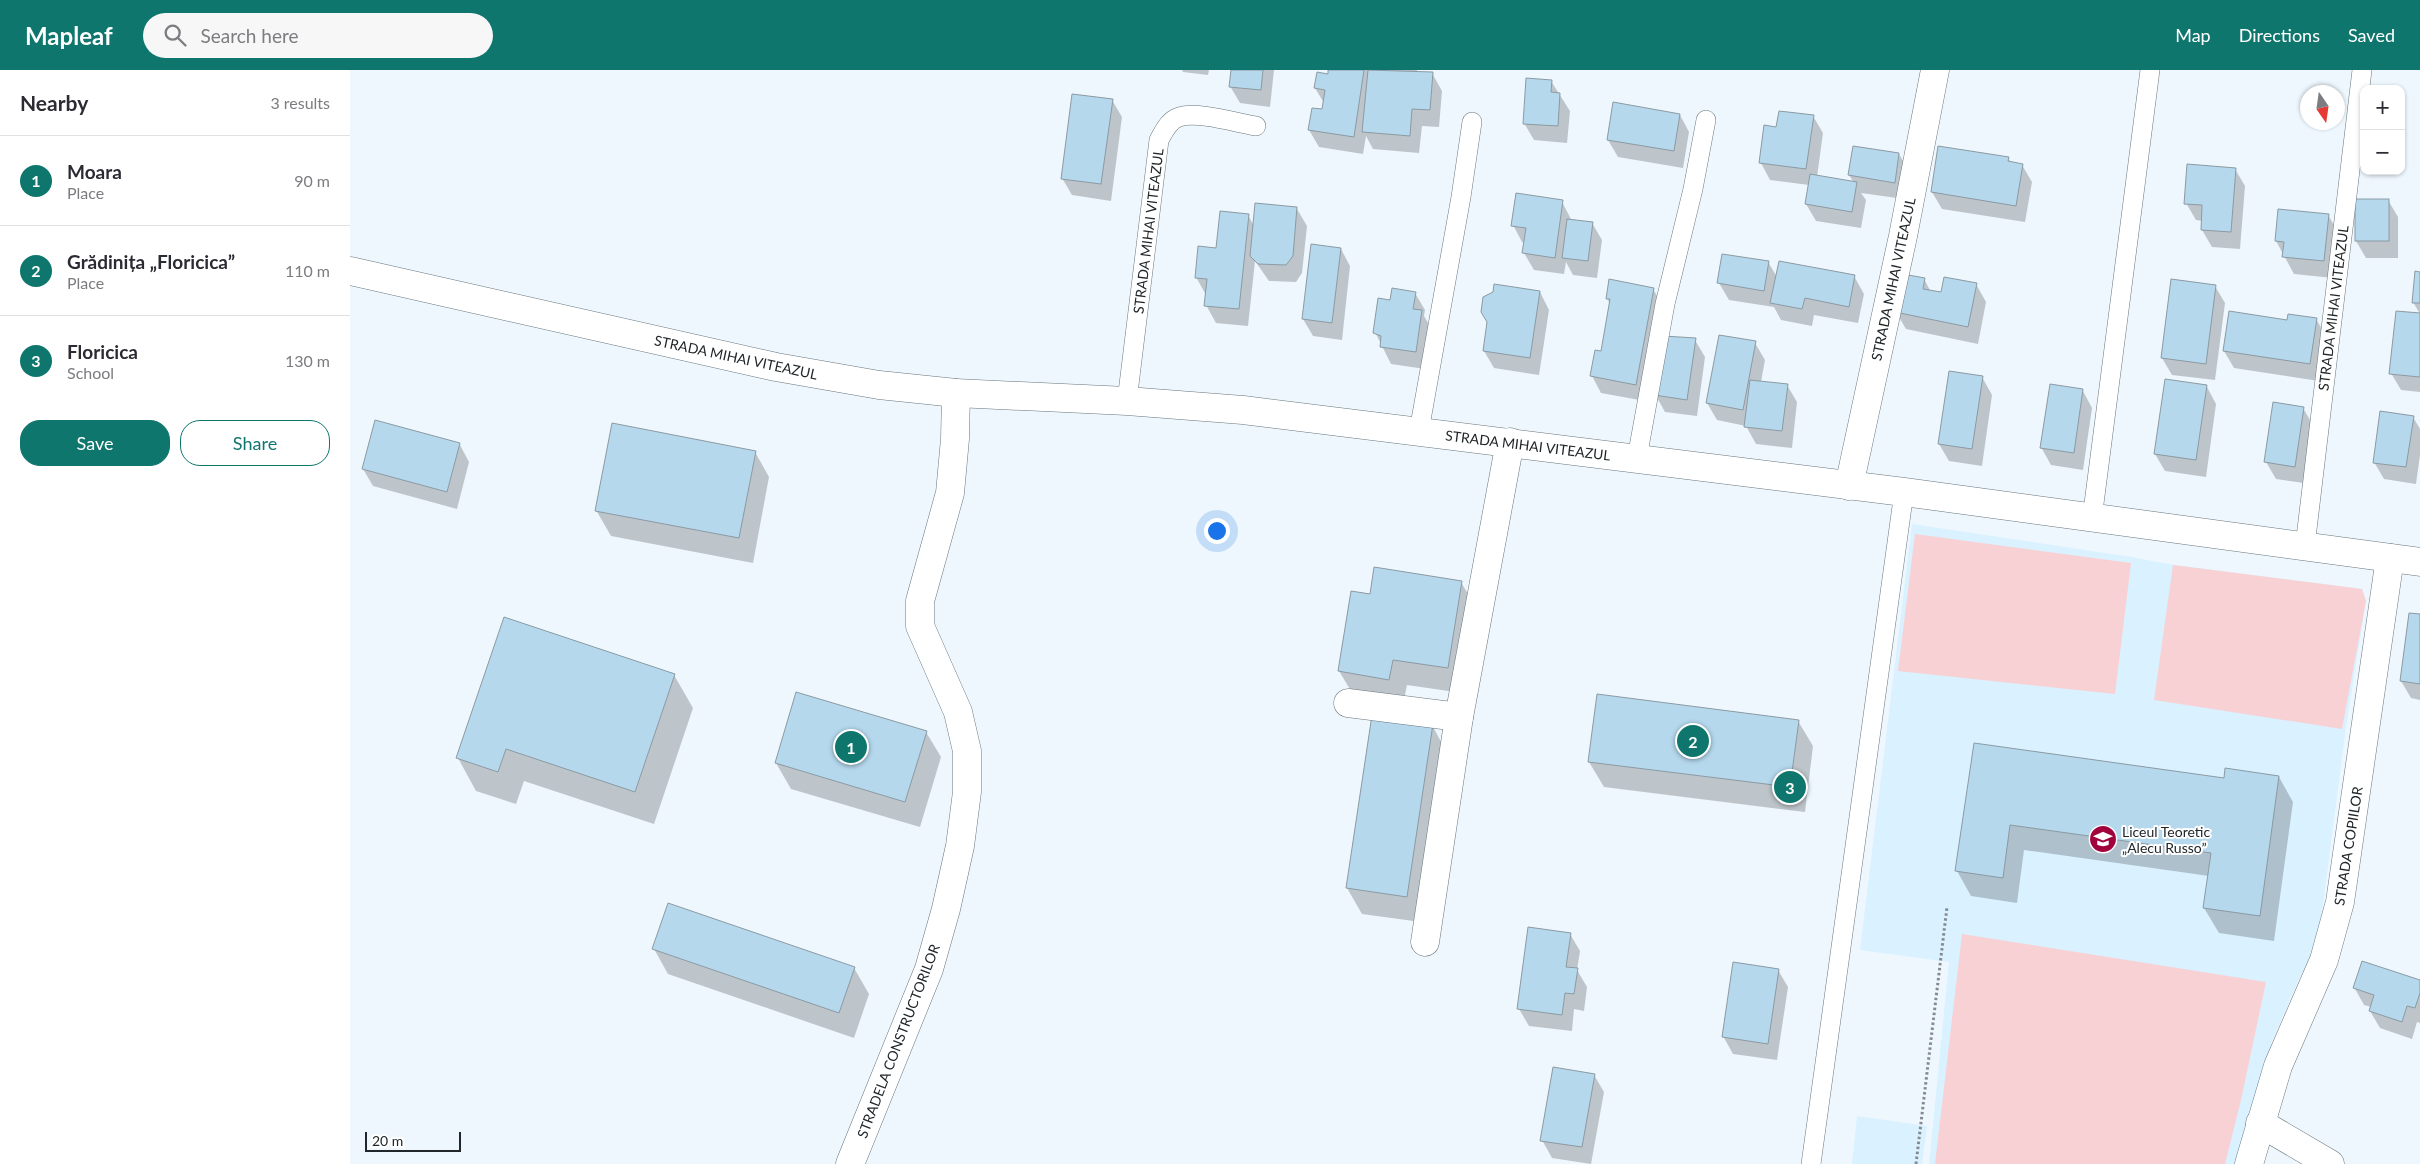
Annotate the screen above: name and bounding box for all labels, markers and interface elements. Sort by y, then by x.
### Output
search box [143,13,493,58]
text: Mapleaf [25,21,113,50]
icon: search [161,21,189,49]
text: Search here [201,24,299,47]
text: Map [2175,24,2211,46]
text: Directions [2239,24,2320,46]
text: Saved [2348,24,2395,46]
north arrow [2300,85,2345,130]
map controls [2360,85,2405,175]
button: + [2360,85,2405,130]
text: Nearby [20,90,88,115]
text: 3 results [270,93,330,112]
button: − [2360,130,2405,175]
street label: STRADA MIHAI VITEAZUL [1129,147,1167,315]
text: Moara [67,160,122,183]
text: 1 [31,171,41,190]
text: 90 m [294,171,330,190]
text: Place [67,183,104,202]
street label: STRADA MIHAI VITEAZUL [1867,196,1919,362]
street label: STRADA MIHAI VITEAZUL [2314,224,2352,392]
text: Grădinița „Floricica” [67,250,235,273]
text: 2 [31,261,41,280]
text: 110 m [285,261,330,280]
text: Place [67,273,104,292]
street label: STRADA MIHAI VITEAZUL [653,331,819,383]
text: Floricica [67,340,138,363]
text: 3 [31,351,41,370]
text: 130 m [285,351,330,370]
text: School [67,363,114,382]
button: Save [20,420,170,466]
button: Share [180,420,330,466]
street label: STRADA MIHAI VITEAZUL [1444,426,1612,464]
your location [1204,518,1230,544]
pin: 2 [1677,722,1709,760]
pin: 1 [835,728,867,766]
pin: 3 [1774,768,1806,806]
street label: STRADA COPIILOR [2330,785,2366,907]
place label: Liceul Teoretic „Alecu Russo” [2122,823,2210,856]
school or university icon: Liceul Teoretic „Alecu Russo” [2088,824,2118,854]
street label: STRADELA CONSTRUCTORILOR [853,941,943,1140]
scale bar [365,1129,461,1152]
text: 20 m [372,1132,403,1149]

